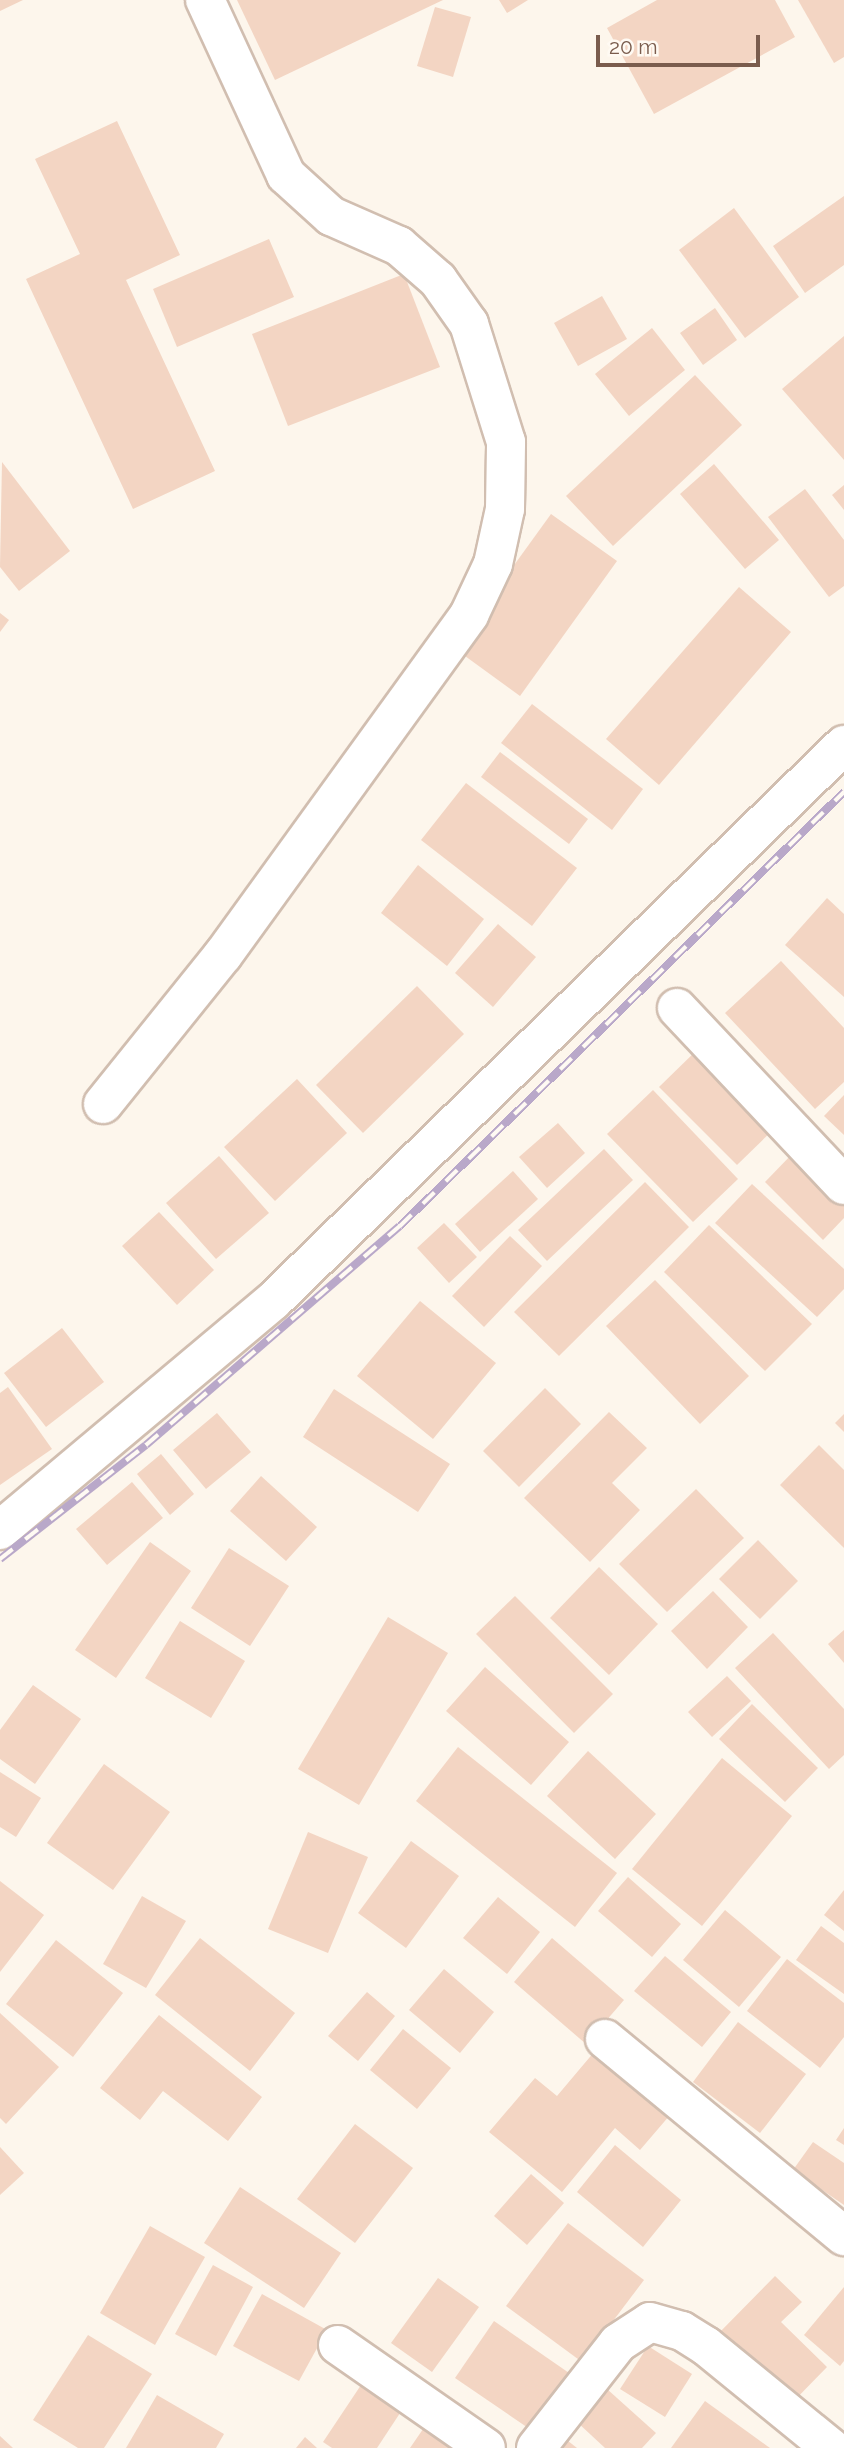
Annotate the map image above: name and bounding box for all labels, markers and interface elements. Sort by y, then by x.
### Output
scale bar [599,21,764,65]
text: 20 m [609,34,657,59]

